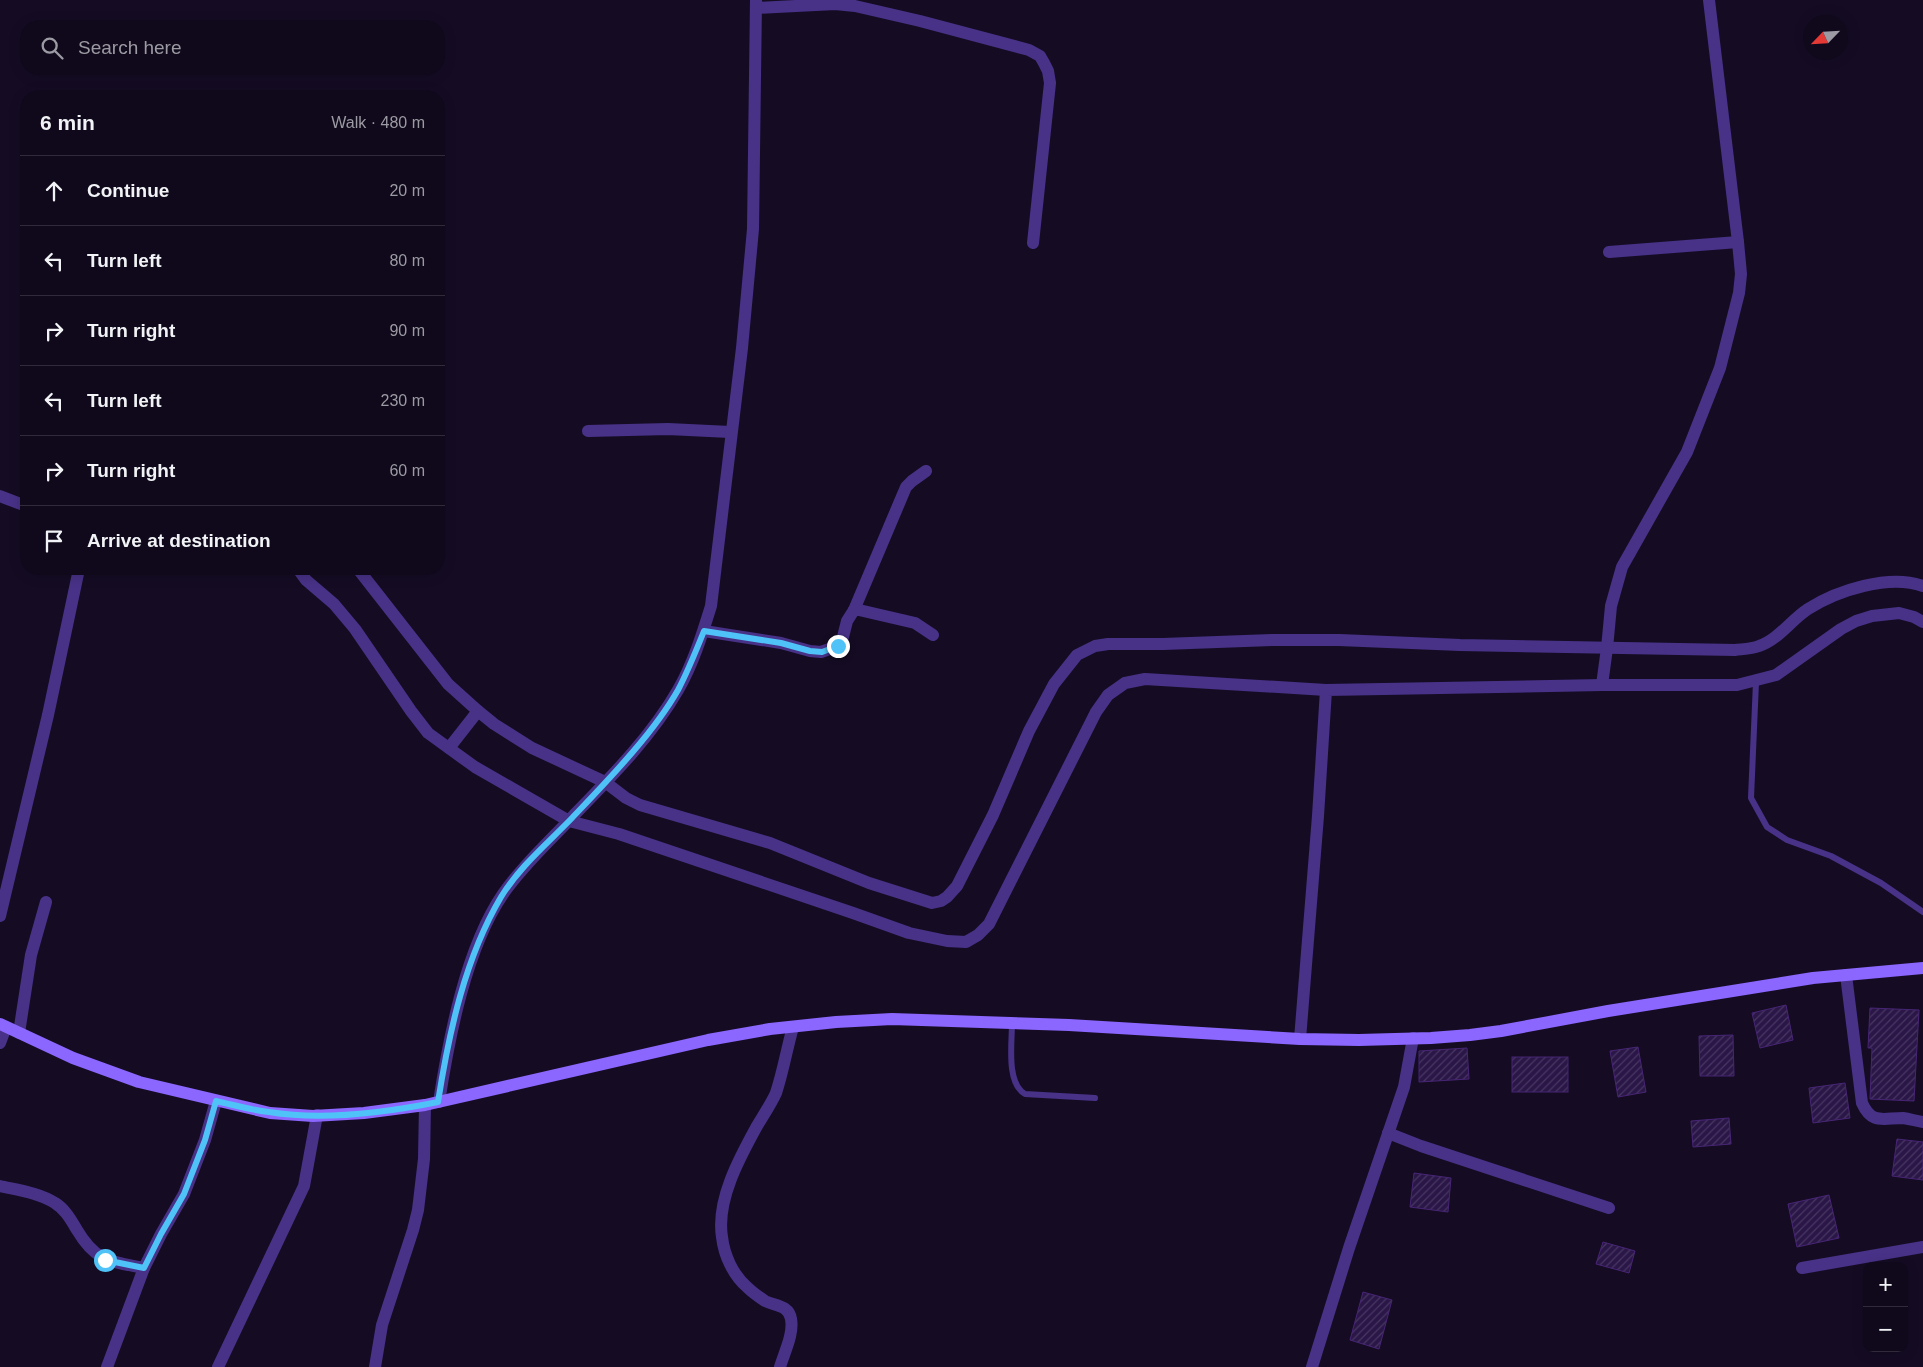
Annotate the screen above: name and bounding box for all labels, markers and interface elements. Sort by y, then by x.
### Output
north arrow [1803,15,1848,60]
search box [20,20,445,75]
icon: search [38,34,66,62]
text: Search here [78,37,182,58]
text: 6 min [40,111,95,134]
text: Walk · 480 m [331,114,425,131]
icon: ahead [40,177,68,205]
text: Continue [87,180,169,201]
text: 20 m [389,182,425,199]
icon: left [40,247,68,275]
text: Turn left [87,250,162,271]
text: 80 m [389,252,425,269]
icon: right [40,317,68,345]
text: Turn right [87,320,175,341]
text: 90 m [389,322,425,339]
icon: left [40,387,68,415]
text: Turn left [87,390,162,411]
text: 230 m [381,392,425,409]
icon: right [40,457,68,485]
text: Turn right [87,460,175,481]
text: 60 m [389,462,425,479]
icon: arrive [40,527,68,555]
text: Arrive at destination [87,530,271,551]
route end [827,635,850,658]
route start [94,1249,117,1272]
map controls [1863,1262,1908,1352]
button: + [1863,1262,1908,1307]
button: − [1863,1307,1908,1352]

